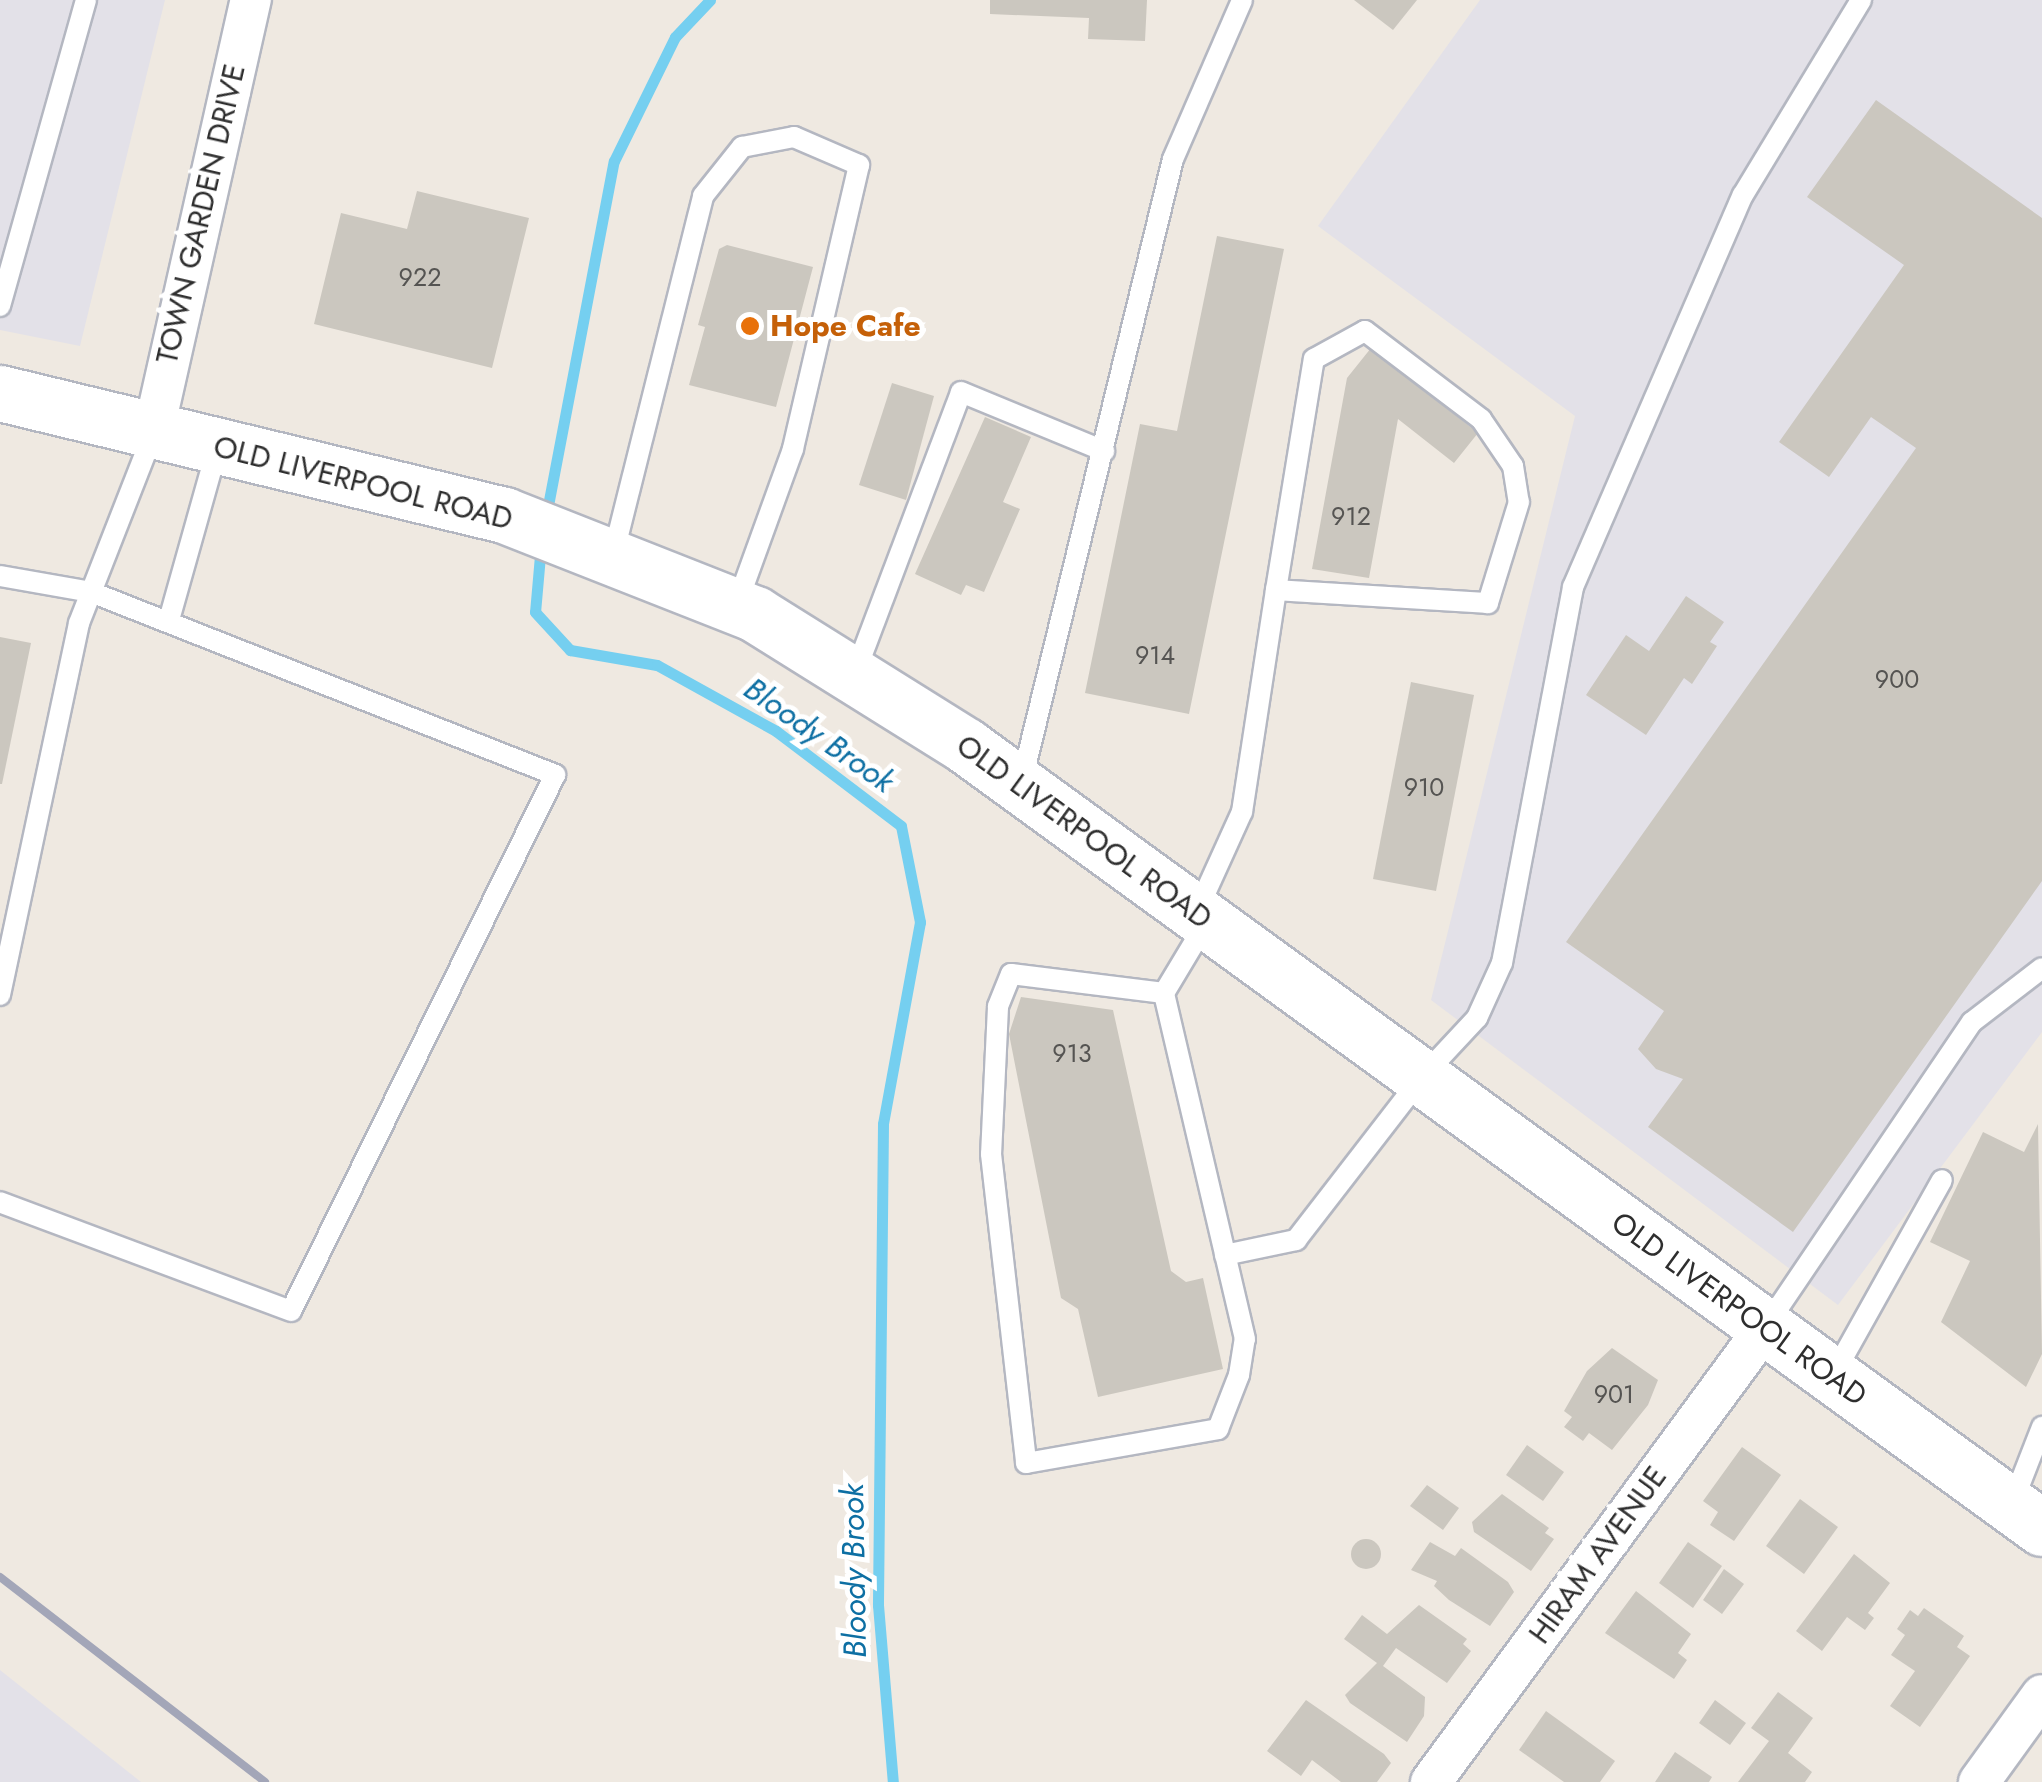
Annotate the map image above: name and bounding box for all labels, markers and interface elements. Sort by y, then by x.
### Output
street label: TOWN GARDEN DRIVE [149,61,253,367]
house number: 922 [399,262,441,292]
place label: Hope Cafe [770,308,921,344]
marker: Hope Cafe [739,315,761,337]
street label: OLD LIVERPOOL ROAD [210,428,516,538]
house number: 912 [1331,501,1371,531]
house number: 914 [1135,640,1175,670]
house number: 900 [1875,664,1919,694]
water label: Bloody Brook [737,669,901,801]
street label: OLD LIVERPOOL ROAD [949,727,1219,937]
house number: 910 [1404,772,1444,802]
house number: 913 [1052,1038,1092,1068]
street label: OLD LIVERPOOL ROAD [1604,1204,1874,1414]
house number: 901 [1594,1379,1634,1409]
street label: HIRAM AVENUE [1522,1459,1674,1651]
water label: Bloody Brook [833,1483,875,1659]

